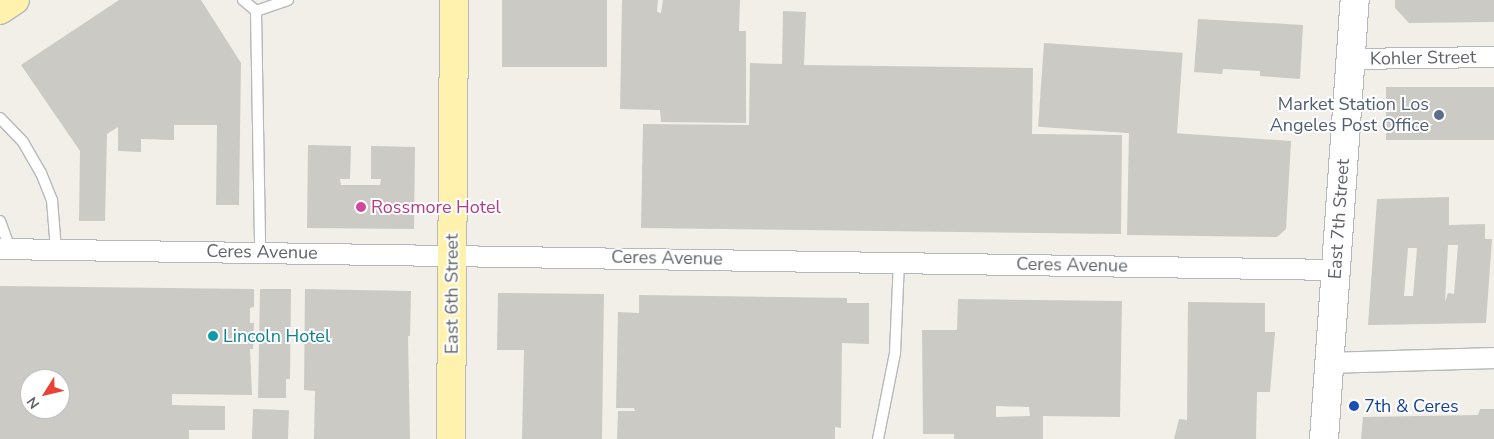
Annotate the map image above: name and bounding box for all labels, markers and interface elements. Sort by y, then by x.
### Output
street label: Kohler Street [1370,46,1476,70]
place label: Market Station Los Angeles Post Office [1270,94,1429,136]
marker: Market Station Los Angeles Post Office [1433,109,1445,121]
street label: East 7th Street [1324,158,1354,280]
place label: Rossmore Hotel [371,196,501,218]
marker: Rossmore Hotel [355,201,367,213]
street label: East 6th Street [441,234,463,354]
street label: Ceres Avenue [206,240,318,264]
street label: Ceres Avenue [611,246,723,270]
street label: Ceres Avenue [1016,253,1128,277]
place label: Lincoln Hotel [223,325,330,347]
marker: Lincoln Hotel [207,330,219,342]
north arrow [20,369,70,419]
text: N [23,393,44,412]
place label: 7th & Ceres [1364,395,1459,417]
marker: 7th & Ceres [1348,400,1360,412]

